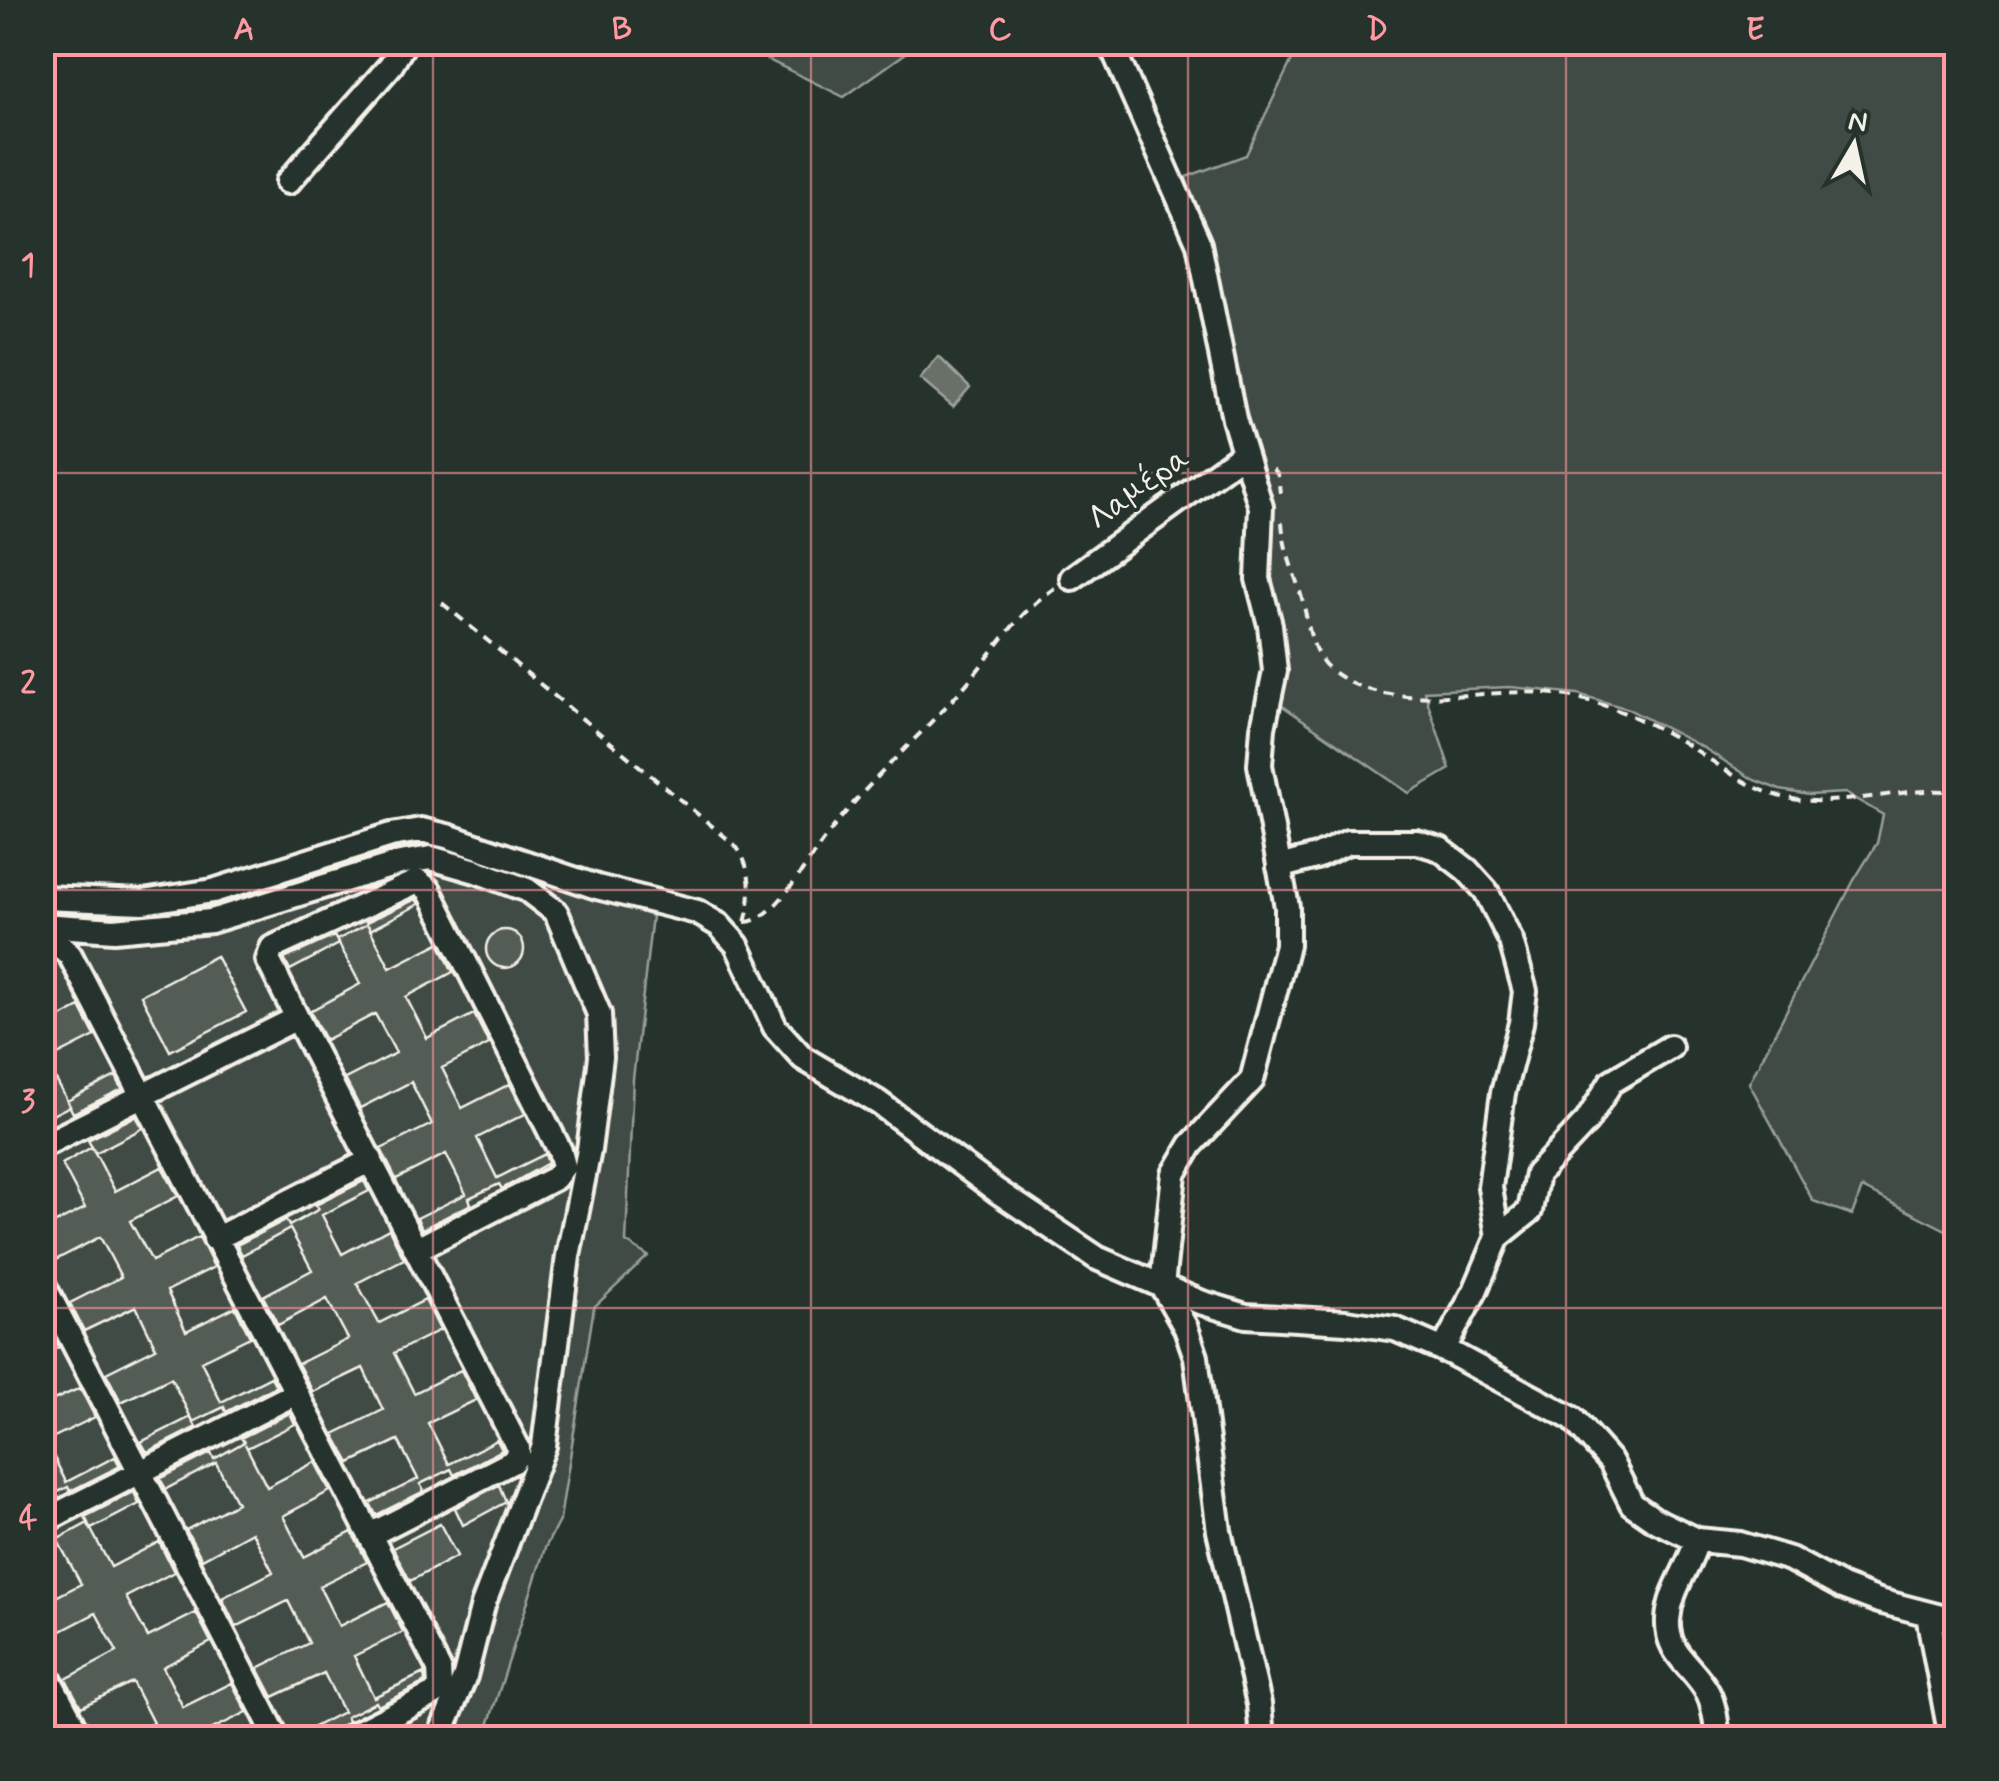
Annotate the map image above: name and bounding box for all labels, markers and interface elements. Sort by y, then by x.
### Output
text: A [234,9,254,51]
text: B [612,9,632,51]
text: C [989,9,1012,51]
text: D [1366,9,1388,51]
text: E [1746,9,1765,51]
north arrow [1804,95,1904,195]
text: N [1845,103,1870,143]
text: 1 [21,245,35,287]
street label: Λαμέρα [1079,437,1198,540]
text: 2 [20,663,36,705]
text: 3 [21,1081,36,1123]
text: 4 [19,1498,38,1540]

